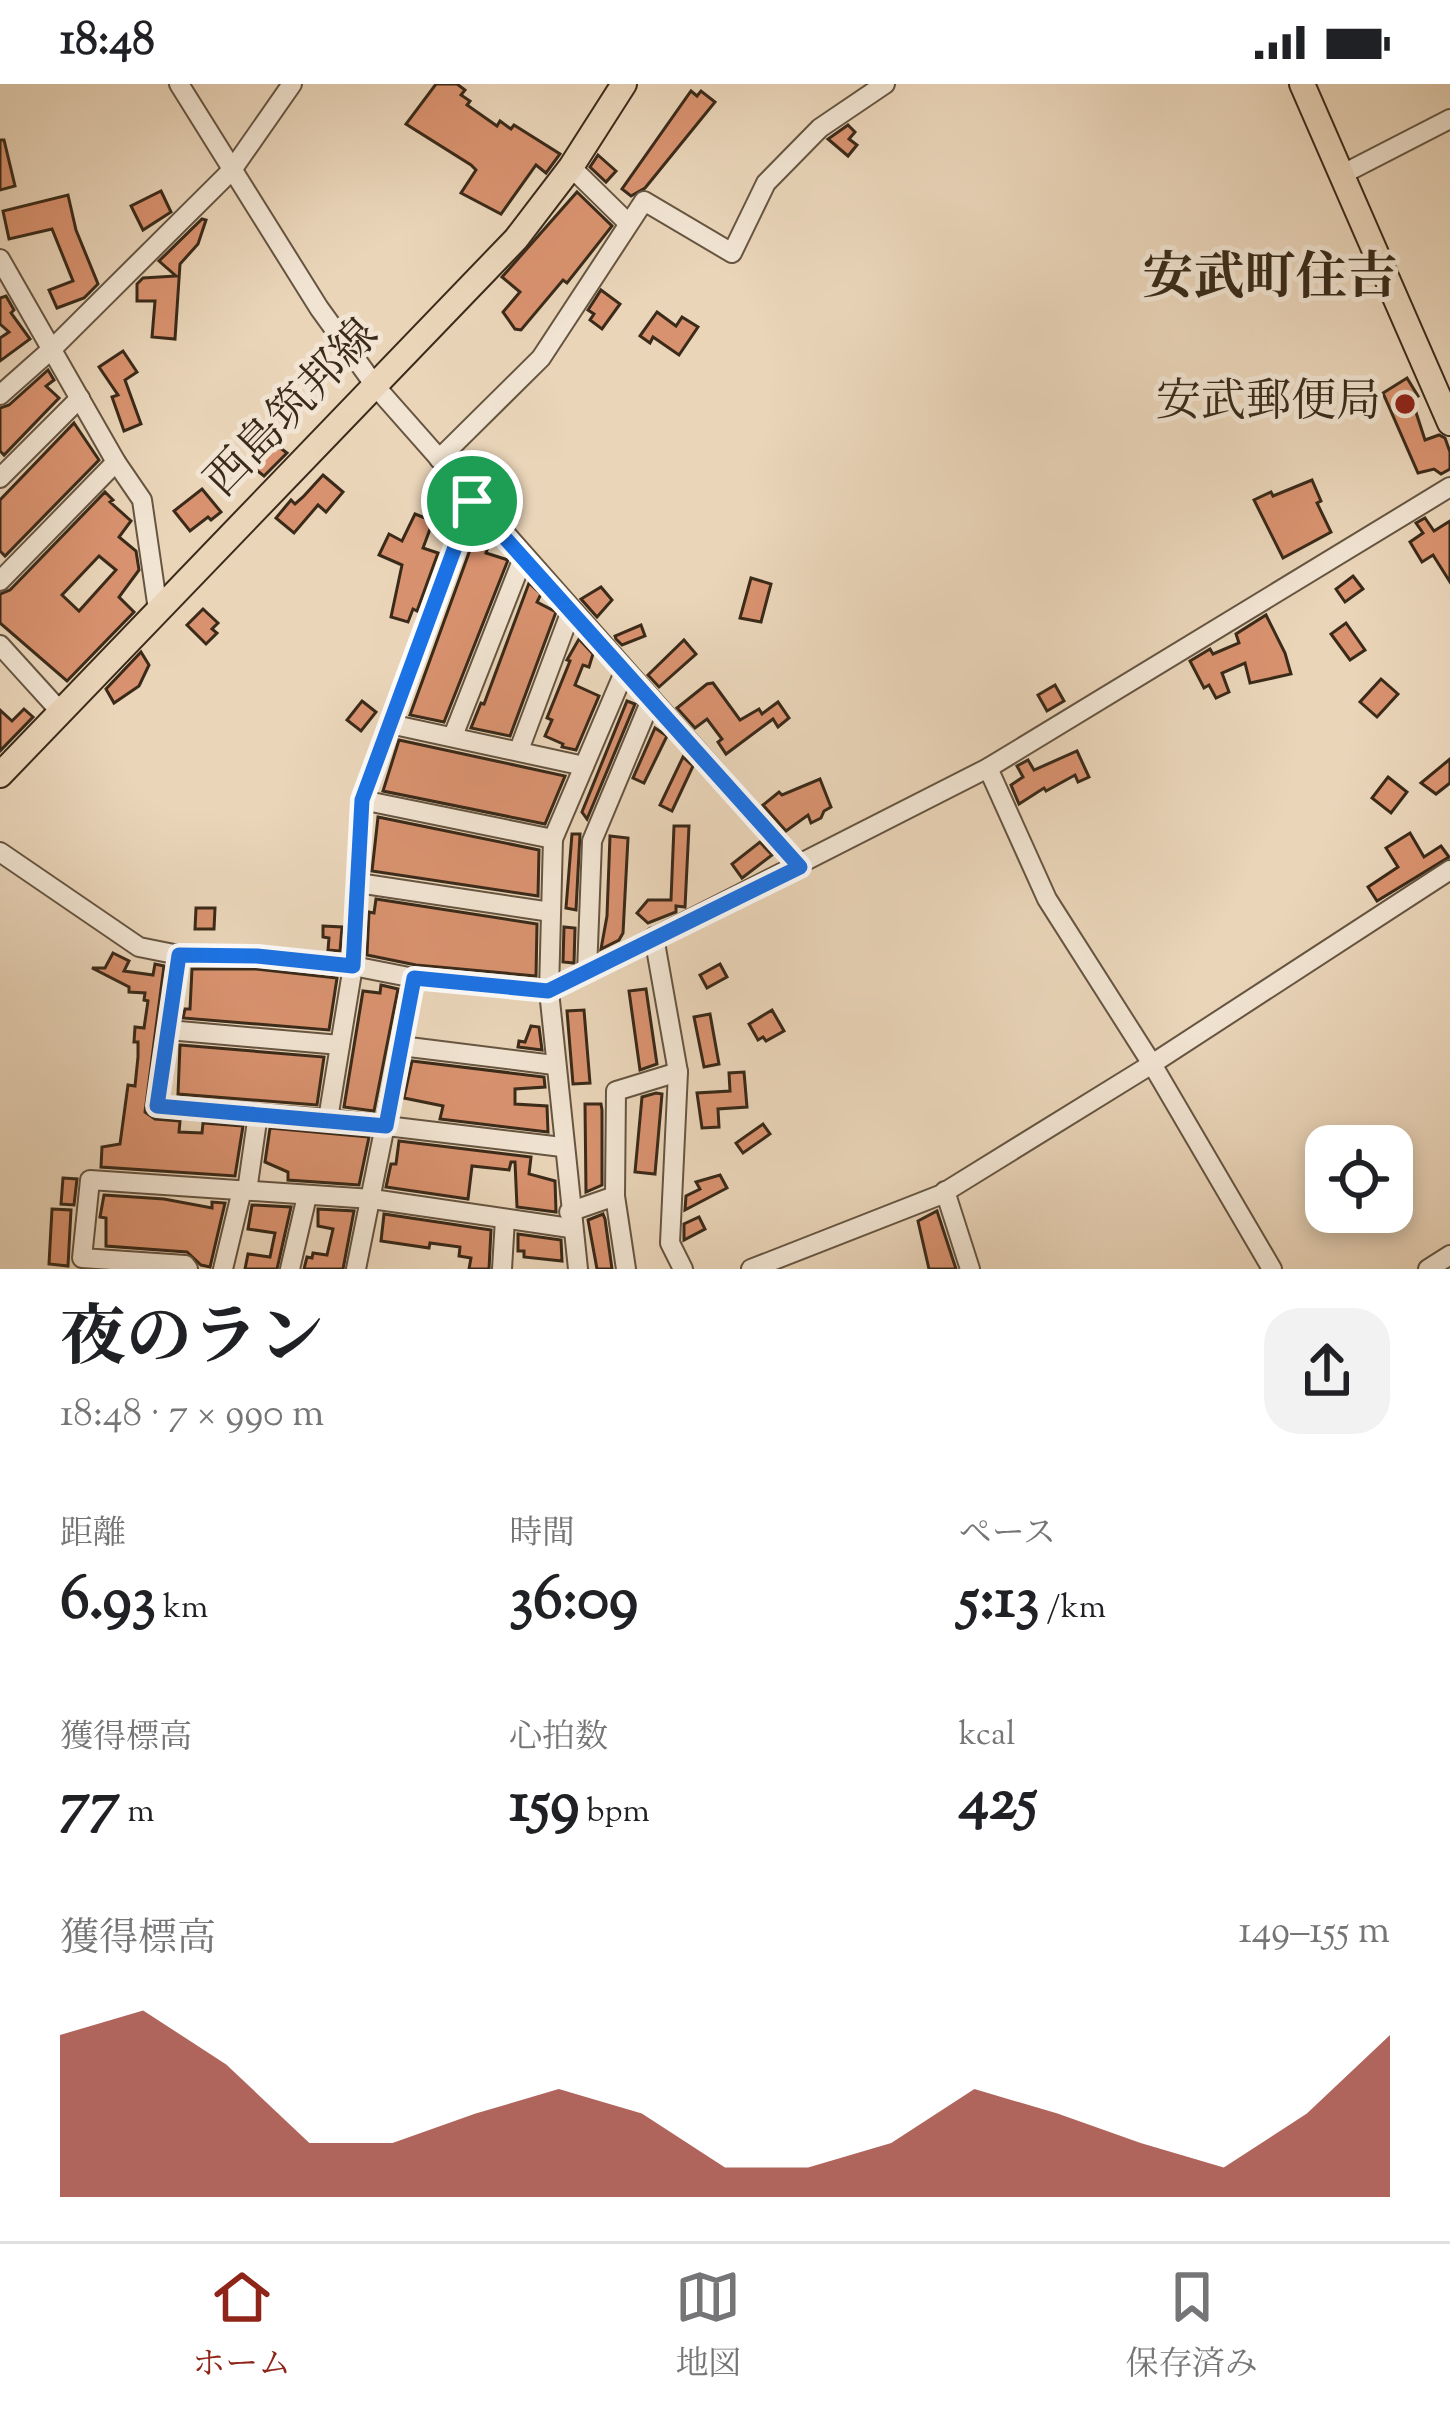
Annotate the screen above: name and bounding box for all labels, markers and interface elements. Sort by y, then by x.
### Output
text: 18:48 [60,10,155,75]
district label: 安武町住吉 [1142,244,1398,317]
street label: 西島筑邦線 [192,306,396,514]
place label: 安武郵便局 [1156,372,1381,437]
marker: 安武郵便局 [1392,391,1418,417]
pin [421,450,523,552]
icon: arrive [439,468,505,534]
map controls [1305,1125,1413,1233]
button: locate [1305,1125,1413,1233]
text: 夜のラン [60,1295,324,1390]
button: share [1264,1308,1390,1434]
text: 18:48 · 7 × 990 m [60,1388,324,1444]
text: 距離 [60,1511,126,1559]
text: 時間 [509,1511,575,1559]
text: ペース [959,1511,1056,1559]
text: 6.93 [60,1559,156,1646]
text: 36:09 [509,1559,638,1646]
text: 5:13 [959,1559,1039,1646]
text: km [156,1585,208,1633]
text: /km [1039,1585,1106,1633]
text: kcal [959,1712,1015,1760]
text: 獲得標高 [60,1715,192,1763]
text: 心拍数 [509,1715,608,1763]
text: 425 [959,1760,1038,1847]
text: 77 [60,1763,120,1850]
text: 159 [509,1763,579,1850]
text: m [120,1789,154,1837]
text: bpm [579,1789,650,1837]
text: 149–155 m [1239,1905,1390,1961]
text: 獲得標高 [60,1913,216,1969]
tab: ホーム [192,2264,291,2390]
tab: 地図 [675,2264,741,2390]
tab: 保存済み [1126,2264,1258,2390]

